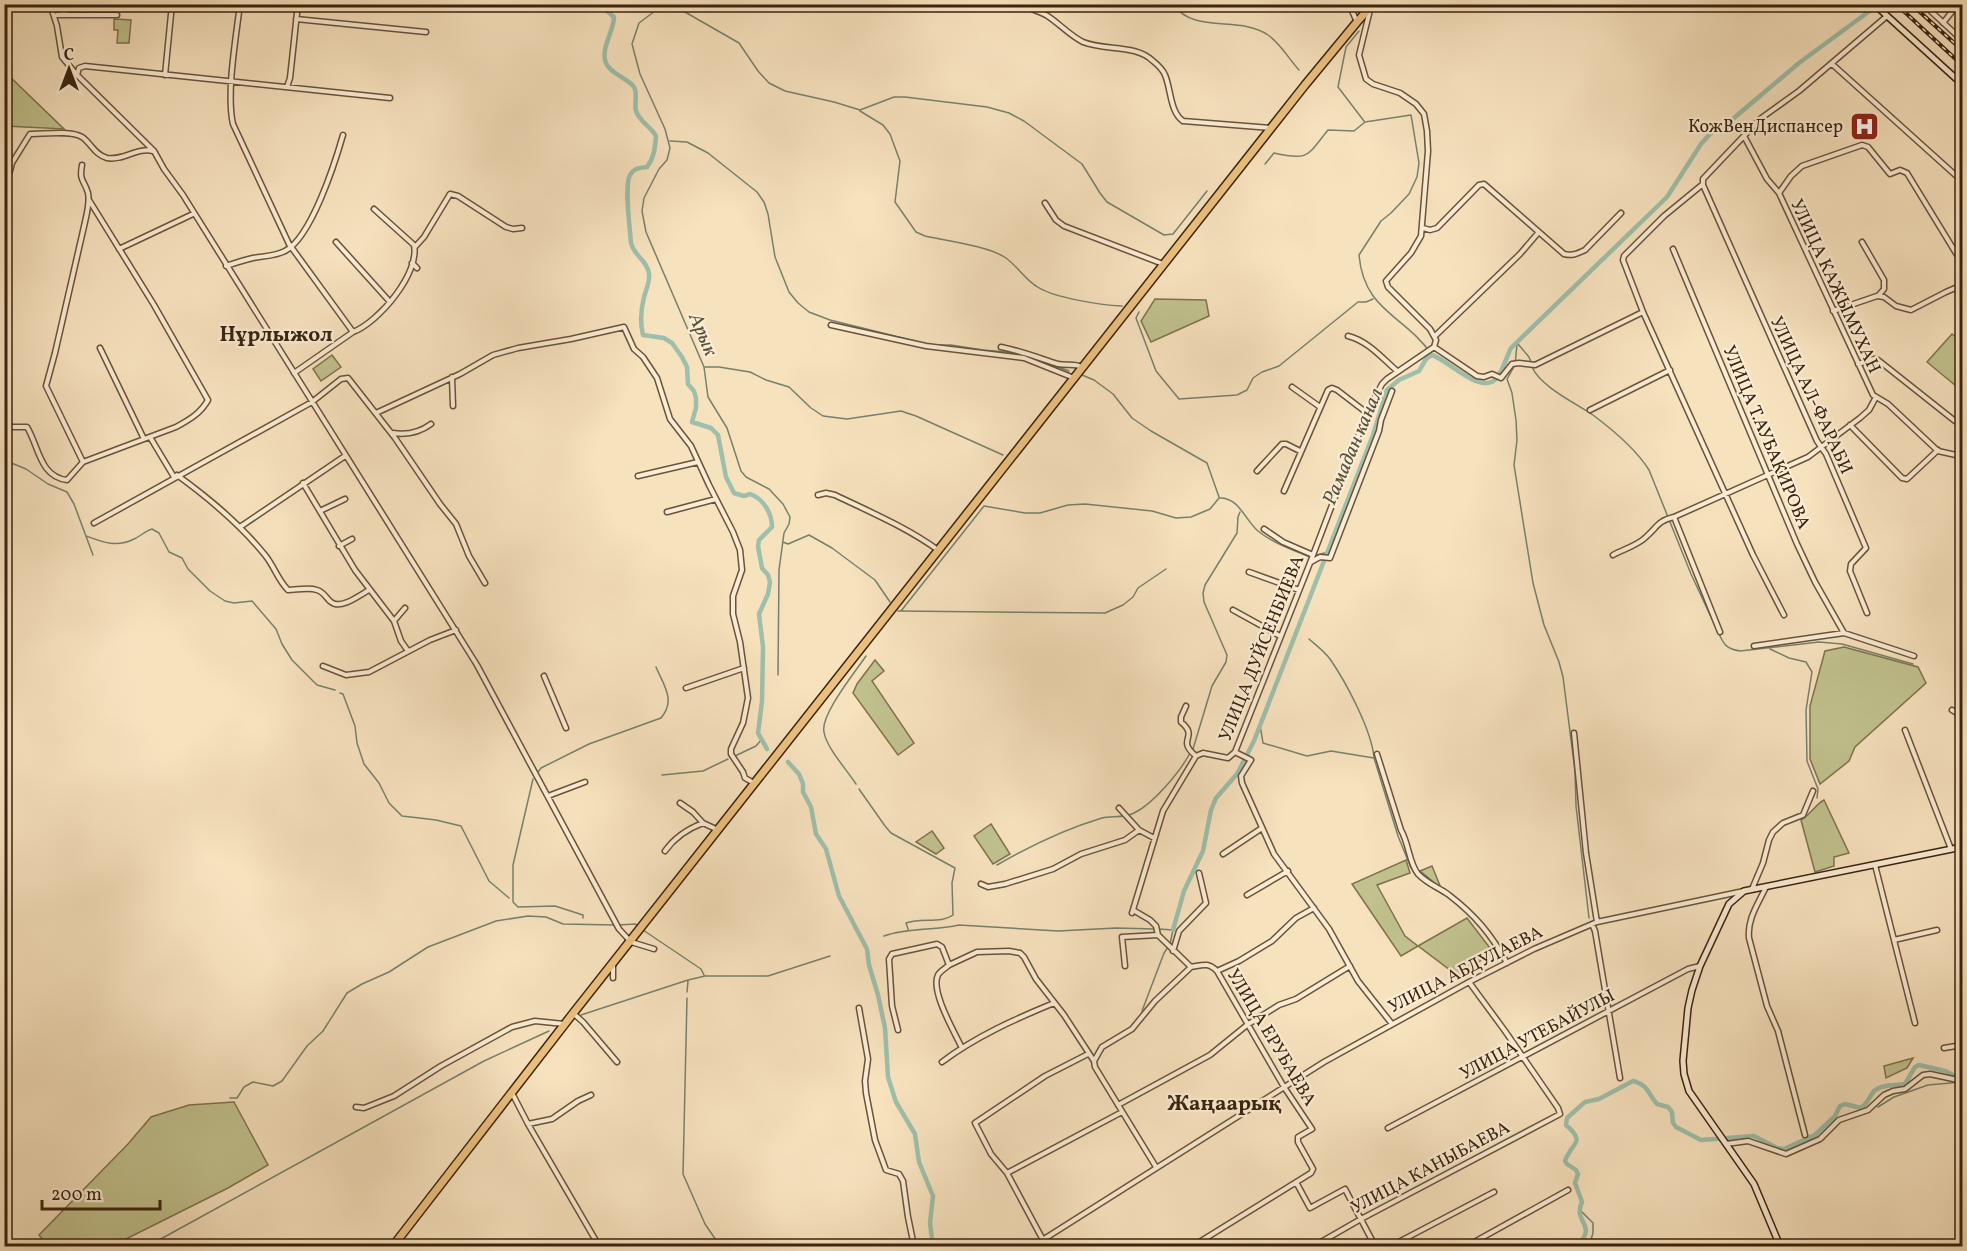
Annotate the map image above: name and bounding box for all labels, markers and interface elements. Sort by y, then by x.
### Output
north arrow [39,39,99,99]
text: С [64,45,74,67]
hospital icon: КожВенДиспансер [1848,110,1880,142]
place label: КожВенДиспансер [1688,115,1843,140]
street label: УЛИЦА КАЖЫМУХАН [1783,195,1886,378]
water label: Арык [680,308,724,361]
street label: УЛИЦА АЛ-ФАРАБИ [1763,313,1858,479]
district label: Нұрлыжол [220,321,332,350]
street label: УЛИЦА Т.АУБАКИРОВА [1716,342,1816,534]
water label: Рамадан канал [1317,384,1391,510]
street label: УЛИЦА ДУЙСЕНБИЕВА [1214,551,1311,746]
street label: УЛИЦА АБДУЛАЕВА [1384,920,1548,1020]
street label: УЛИЦА ЕРУБАЕВА [1220,964,1322,1111]
street label: УЛИЦА УТЕБАЙУЛЫ [1456,984,1620,1087]
district label: Жаңаарық [1167,1090,1282,1119]
street label: УЛИЦА КАНЫБАЕВА [1347,1116,1515,1221]
scale bar [42,1173,160,1211]
text: 200 m [51,1183,102,1208]

